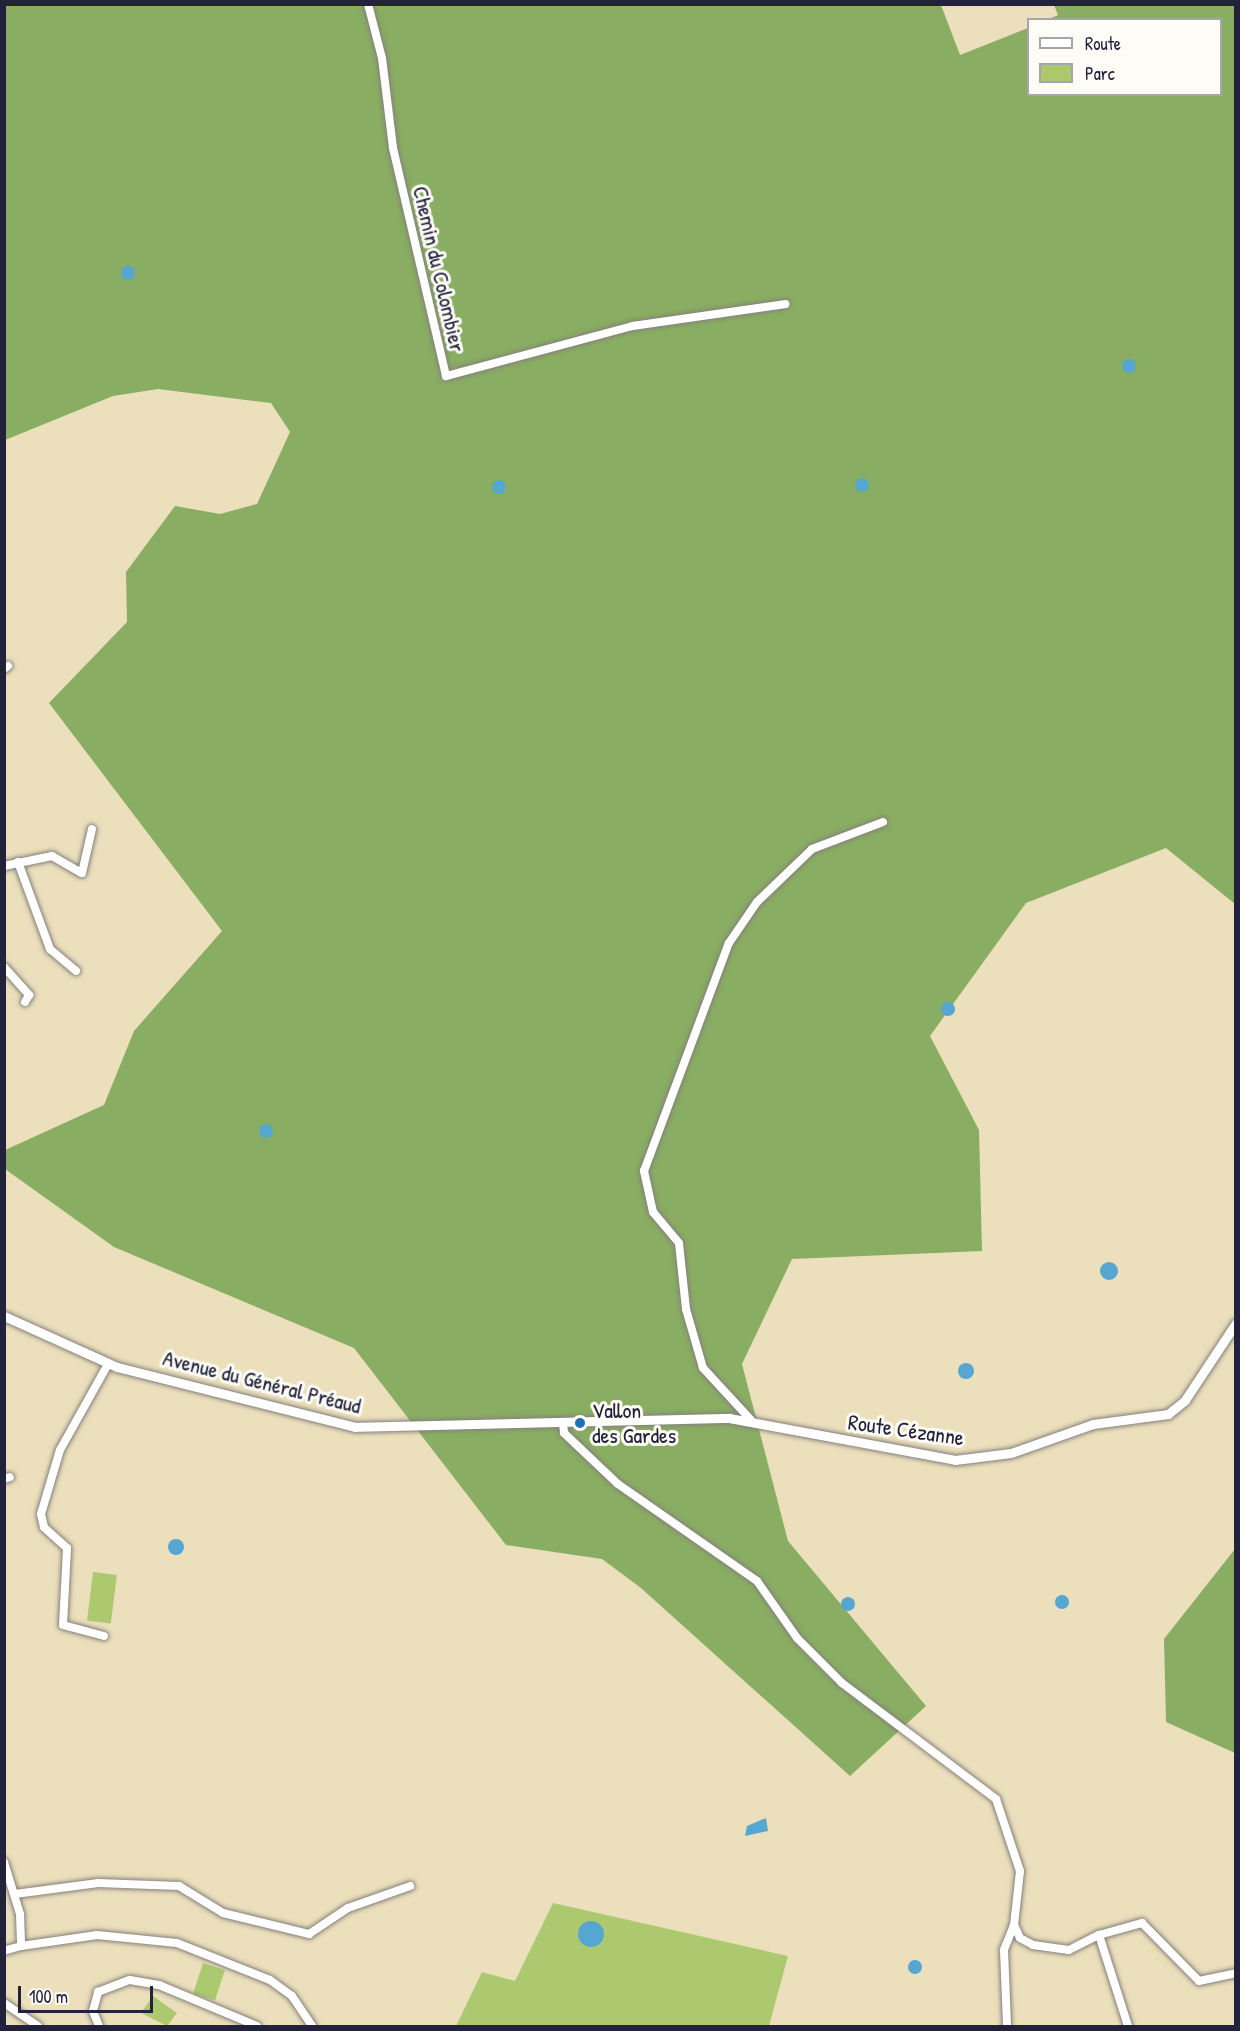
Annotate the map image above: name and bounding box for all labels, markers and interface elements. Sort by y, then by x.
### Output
legend [1027,18,1222,96]
text: Route [1085,31,1121,56]
text: Parc [1085,61,1115,86]
street label: Chemin du Colombier [407,184,471,354]
street label: Avenue du Général Préaud [160,1345,364,1419]
place label: Vallon des Gardes [592,1397,676,1448]
street label: Route Cézanne [846,1409,966,1451]
marker: Vallon des Gardes [573,1416,587,1430]
scale bar [21,1974,156,2012]
text: 100 m [29,1984,68,2009]

